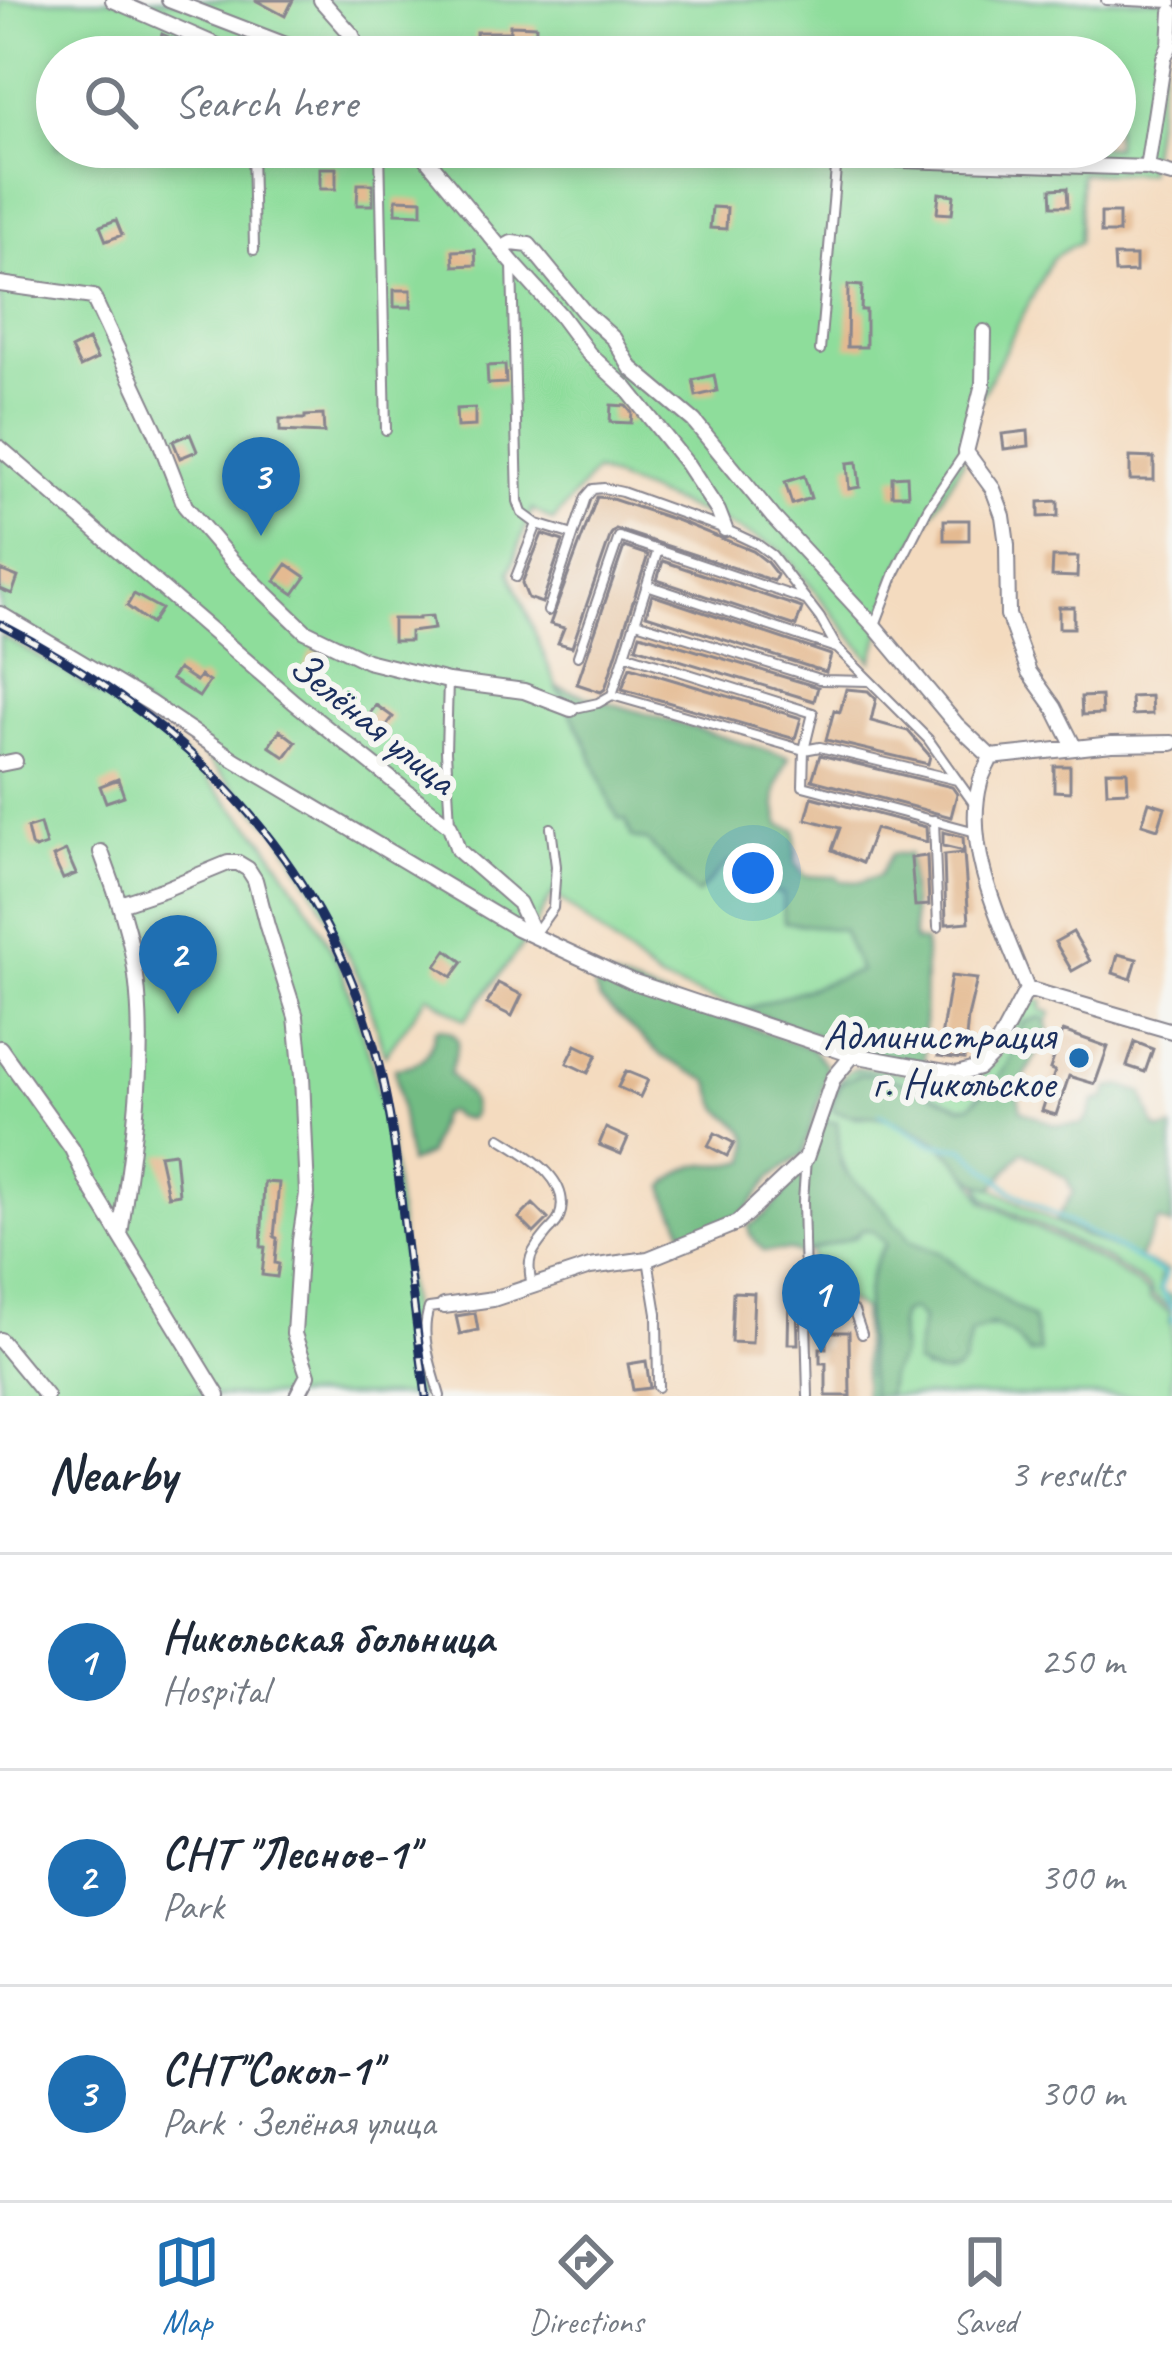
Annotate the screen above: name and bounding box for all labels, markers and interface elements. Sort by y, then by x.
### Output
search box [36,36,1136,168]
icon: search [78,69,144,135]
text: Search here [174,74,357,131]
pin: 3 [222,437,300,536]
street label: Зелёная улица [279,640,470,809]
your location [723,843,783,903]
pin: 2 [139,915,217,1014]
place label: Администрация г. Никольское [823,1009,1058,1110]
marker: Администрация г. Никольское [1066,1045,1092,1071]
pin: 1 [782,1254,860,1353]
text: Nearby [48,1442,176,1506]
text: 3 results [1010,1450,1124,1499]
text: Никольская больница [162,1609,494,1666]
text: 1 [78,1637,96,1686]
text: 250 m [1040,1637,1124,1686]
text: Hospital [162,1666,269,1715]
text: СНТ "Лесное-1" [162,1825,417,1882]
text: 2 [78,1853,96,1902]
text: 300 m [1040,1853,1124,1902]
text: Park [162,1882,224,1931]
text: СНТ"Сокол-1" [162,2041,380,2098]
text: 3 [78,2069,96,2118]
text: 300 m [1040,2069,1124,2118]
text: Park · Зелёная улица [162,2098,435,2147]
tab: Map [154,2229,220,2343]
tab: Directions [529,2229,643,2343]
tab: Saved [952,2229,1018,2343]

